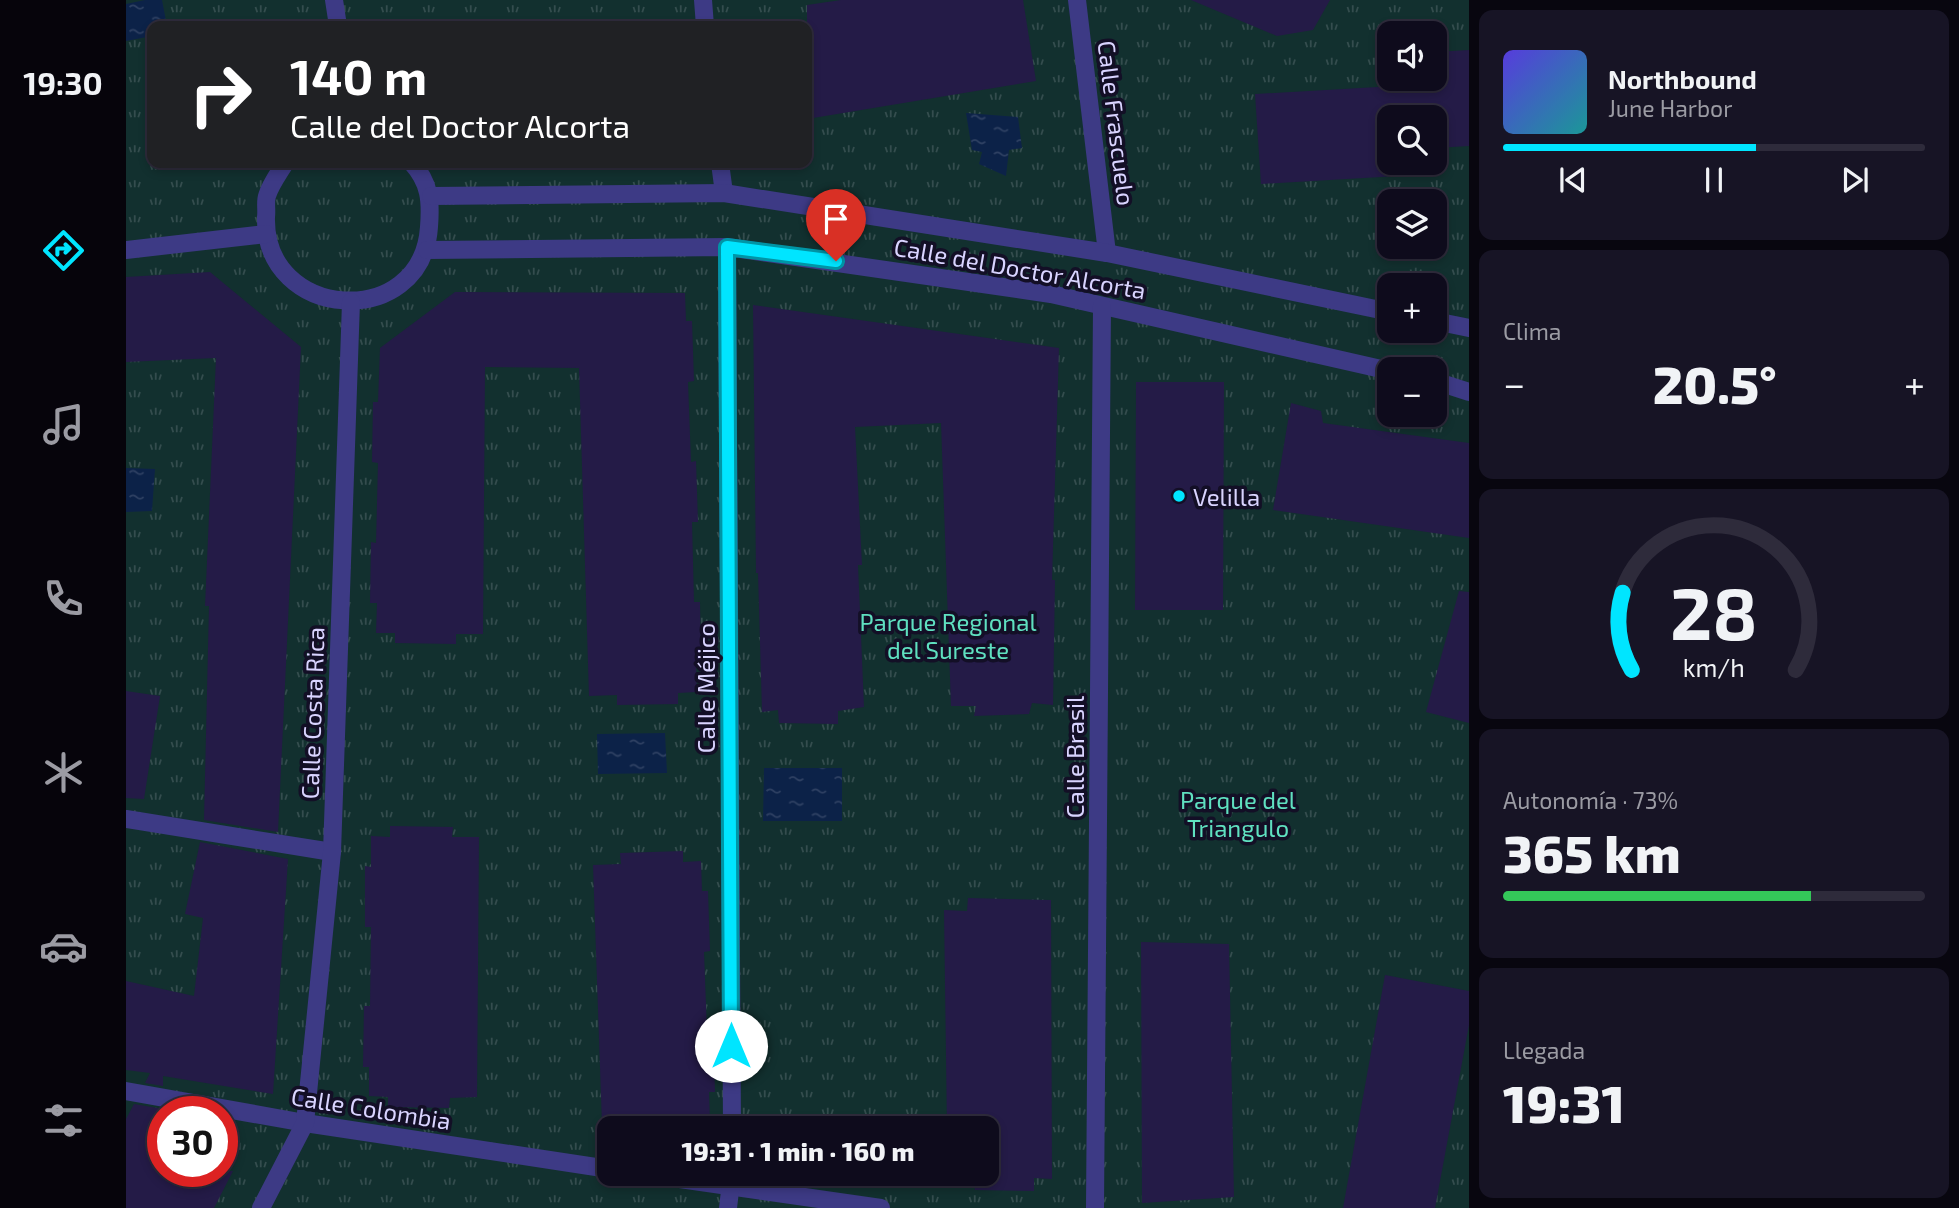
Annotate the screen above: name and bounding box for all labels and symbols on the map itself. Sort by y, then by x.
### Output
street label: Calle Frascuelo [1092,39,1142,207]
pin [806,189,866,261]
street label: Calle del Doctor Alcorta [892,232,1148,304]
place label: Velilla [1193,482,1260,511]
marker: Velilla [1171,488,1187,504]
park label: Parque Regional del Sureste [859,607,1037,664]
street label: Calle Méjico [691,623,720,753]
street label: Calle Costa Rica [295,626,329,800]
street label: Calle Brasil [1060,696,1089,818]
park label: Parque del Triangulo [1180,785,1296,842]
position arrow [694,1009,768,1083]
street label: Calle Colombia [289,1081,453,1135]
speed limit sign: 30 [147,1096,238,1187]

